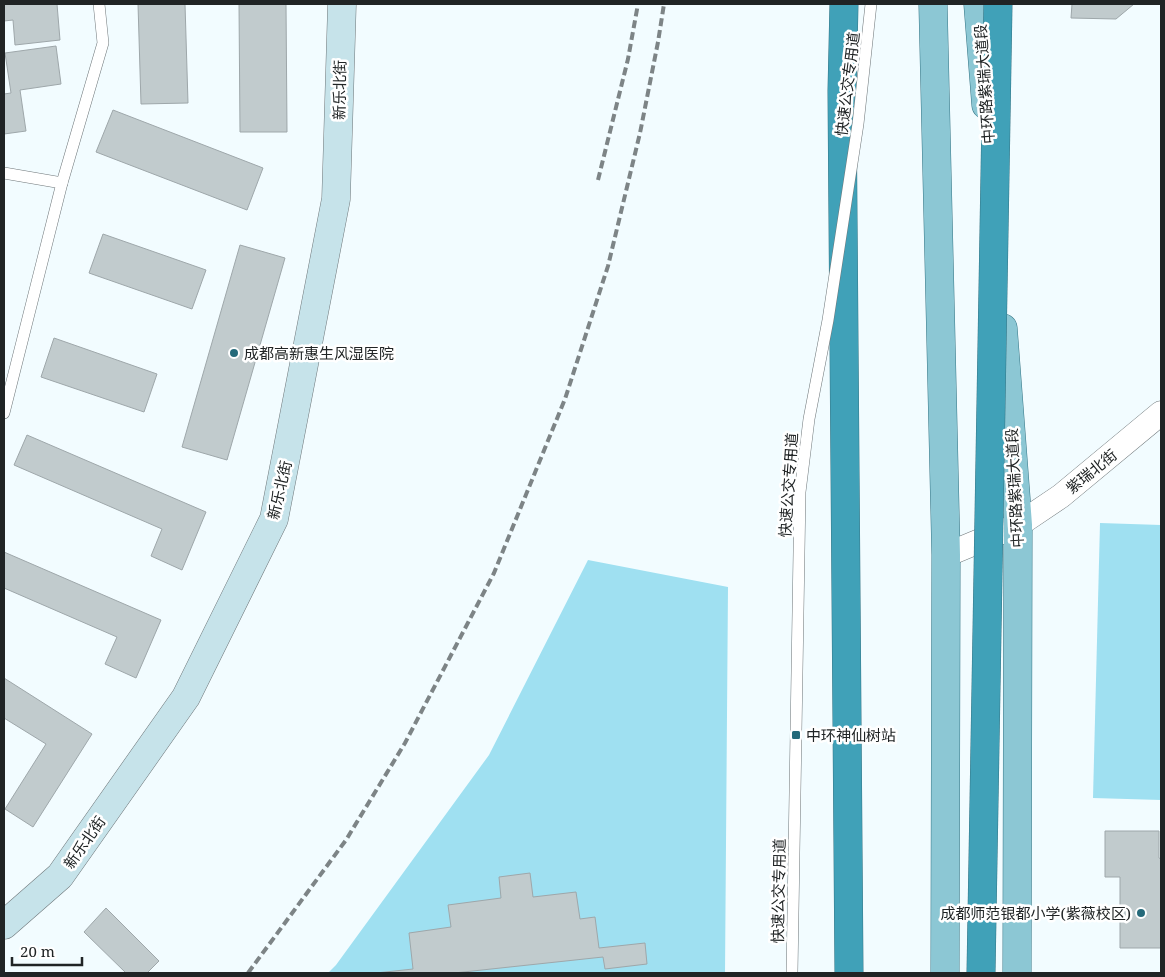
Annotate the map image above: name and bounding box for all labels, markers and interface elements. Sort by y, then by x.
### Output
street label: 中环路紫瑞大道段 [970,23,998,145]
street label: 快速公交专用道 [831,31,863,137]
street label: 新乐北街 [328,60,350,120]
place label: 成都高新惠生风湿医院 [244,343,394,363]
marker: 成都高新惠生风湿医院 [228,347,240,359]
street label: 中环路紫瑞大道段 [1001,428,1027,548]
street label: 快速公交专用道 [774,432,802,538]
street label: 紫瑞北街 [1061,444,1121,498]
street label: 新乐北街 [263,459,295,521]
place label: 中环神仙树站 [806,725,896,745]
marker: 中环神仙树站 [790,729,802,741]
street label: 新乐北街 [59,812,109,872]
street label: 快速公交专用道 [767,838,789,944]
place label: 成都师范银都小学(紫薇校区) [941,903,1131,923]
marker: 成都师范银都小学(紫薇校区) [1135,907,1147,919]
scale bar [12,934,82,966]
text: 20 m [20,941,55,961]

